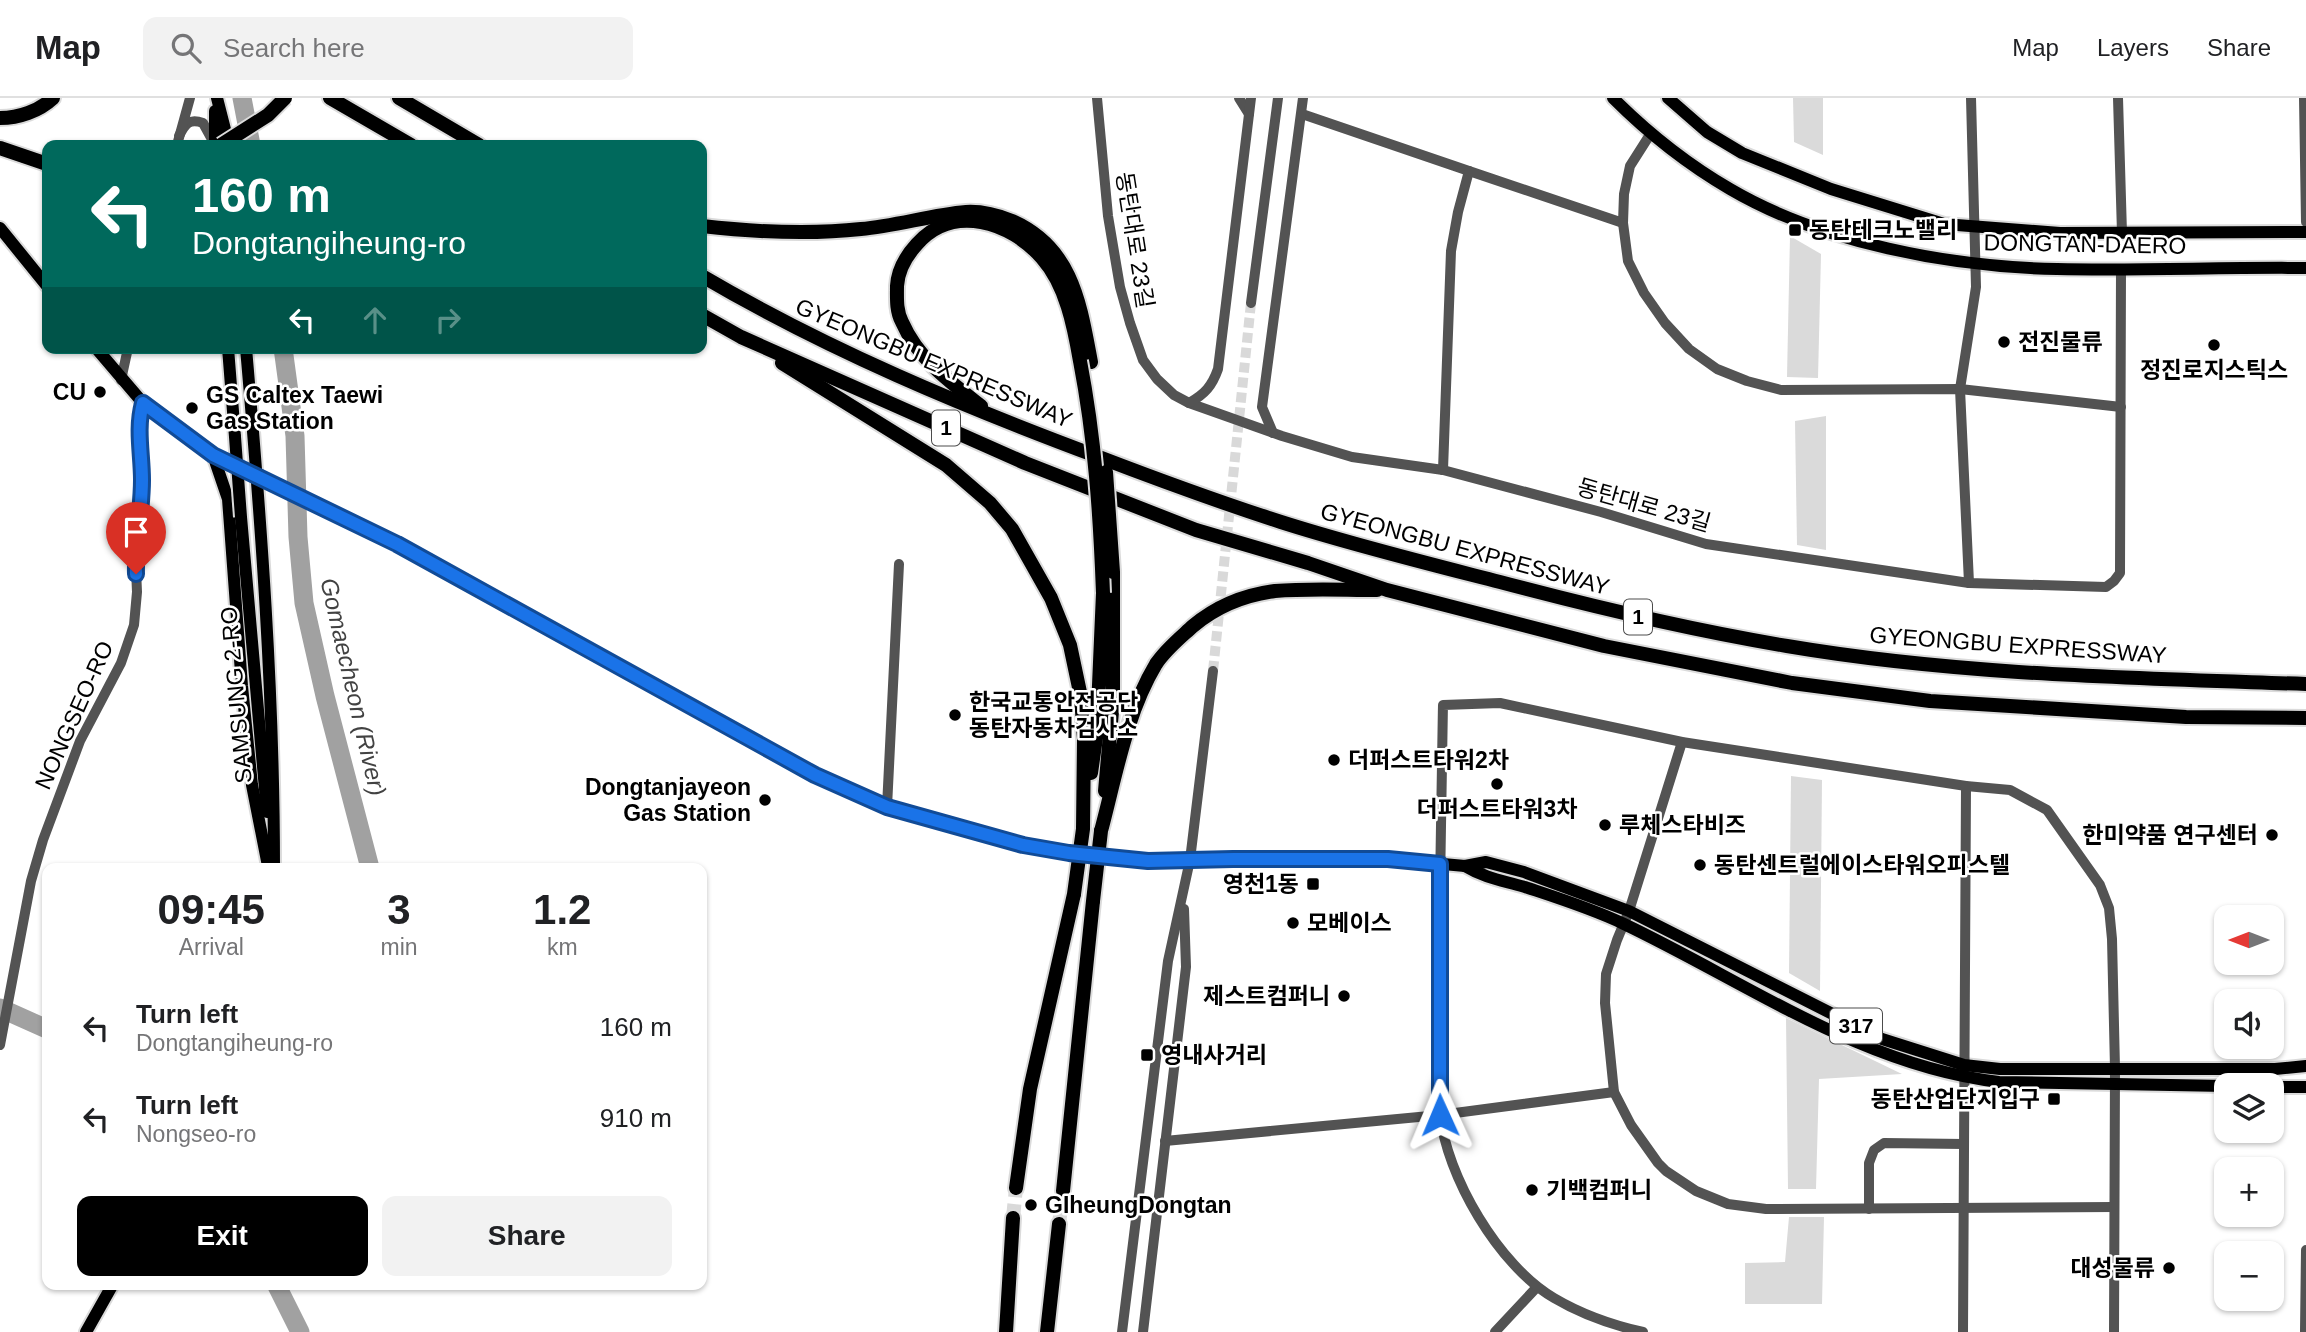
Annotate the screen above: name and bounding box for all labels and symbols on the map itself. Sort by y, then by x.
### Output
street label: 동탄대로 23길 [1111,170,1159,310]
place label: 동탄테크노밸리 [1809,217,1957,243]
marker: 동탄테크노밸리 [1787,222,1803,238]
street label: DONGTAN-DAERO [1983,229,2187,259]
street label: GYEONGBU EXPRESSWAY [792,293,1076,433]
place label: 전진물류 [2018,329,2103,355]
marker: 전진물류 [1996,334,2012,350]
marker: 정진로지스틱스 [2206,337,2222,353]
place label: 정진로지스틱스 [2140,357,2288,383]
place label: CU [53,379,86,405]
place label: GS Caltex Taewi Gas Station [206,382,383,434]
marker: CU [92,384,108,400]
marker: GS Caltex Taewi Gas Station [184,400,200,416]
road number: 1 [932,410,960,446]
street label: 동탄대로 23길 [1574,474,1714,536]
street label: GYEONGBU EXPRESSWAY [1318,498,1612,600]
pin [106,502,166,574]
water label: Gomaecheon (River) [315,575,392,798]
road number: 1 [1624,600,1652,634]
street label: SAMSUNG 2-RO [215,605,257,785]
street label: GYEONGBU EXPRESSWAY [1869,622,2167,668]
street label: NONGSEO-RO [30,637,118,793]
place label: 한국교통안전공단 동탄자동차검사소 [969,689,1138,741]
marker: 한국교통안전공단 동탄자동차검사소 [947,707,963,723]
place label: 더퍼스트타워2차 [1348,747,1509,773]
marker: 더퍼스트타워2차 [1326,752,1342,768]
place label: Dongtanjayeon Gas Station [585,774,751,826]
marker: 더퍼스트타워3차 [1489,776,1505,792]
marker: Dongtanjayeon Gas Station [757,792,773,808]
place label: 더퍼스트타워3차 [1417,796,1577,822]
place label: 루체스타비즈 [1619,812,1746,838]
marker: 루체스타비즈 [1597,817,1613,833]
place label: 한미약품 연구센터 [2082,822,2258,848]
marker: 한미약품 연구센터 [2264,827,2280,843]
place label: 동탄센트럴에이스타워오피스텔 [1714,852,2010,878]
marker: 동탄센트럴에이스타워오피스텔 [1692,857,1708,873]
place label: 영천1동 [1223,871,1299,897]
marker: 영천1동 [1305,876,1321,892]
north arrow [2214,905,2284,975]
place label: 모베이스 [1307,910,1392,936]
marker: 모베이스 [1285,915,1301,931]
place label: 제스트컴퍼니 [1203,983,1330,1009]
marker: 제스트컴퍼니 [1336,988,1352,1004]
road number: 317 [1830,1009,1882,1044]
place label: 영내사거리 [1161,1042,1267,1068]
marker: 영내사거리 [1139,1047,1155,1063]
position arrow [1403,1078,1477,1152]
place label: 동탄산업단지입구 [1871,1086,2040,1112]
marker: 동탄산업단지입구 [2046,1091,2062,1107]
place label: 기백컴퍼니 [1546,1177,1652,1203]
marker: 기백컴퍼니 [1524,1182,1540,1198]
place label: GIheungDongtan [1045,1192,1232,1218]
marker: GIheungDongtan [1023,1197,1039,1213]
place label: 대성물류 [2070,1255,2155,1281]
marker: 대성물류 [2161,1260,2177,1276]

